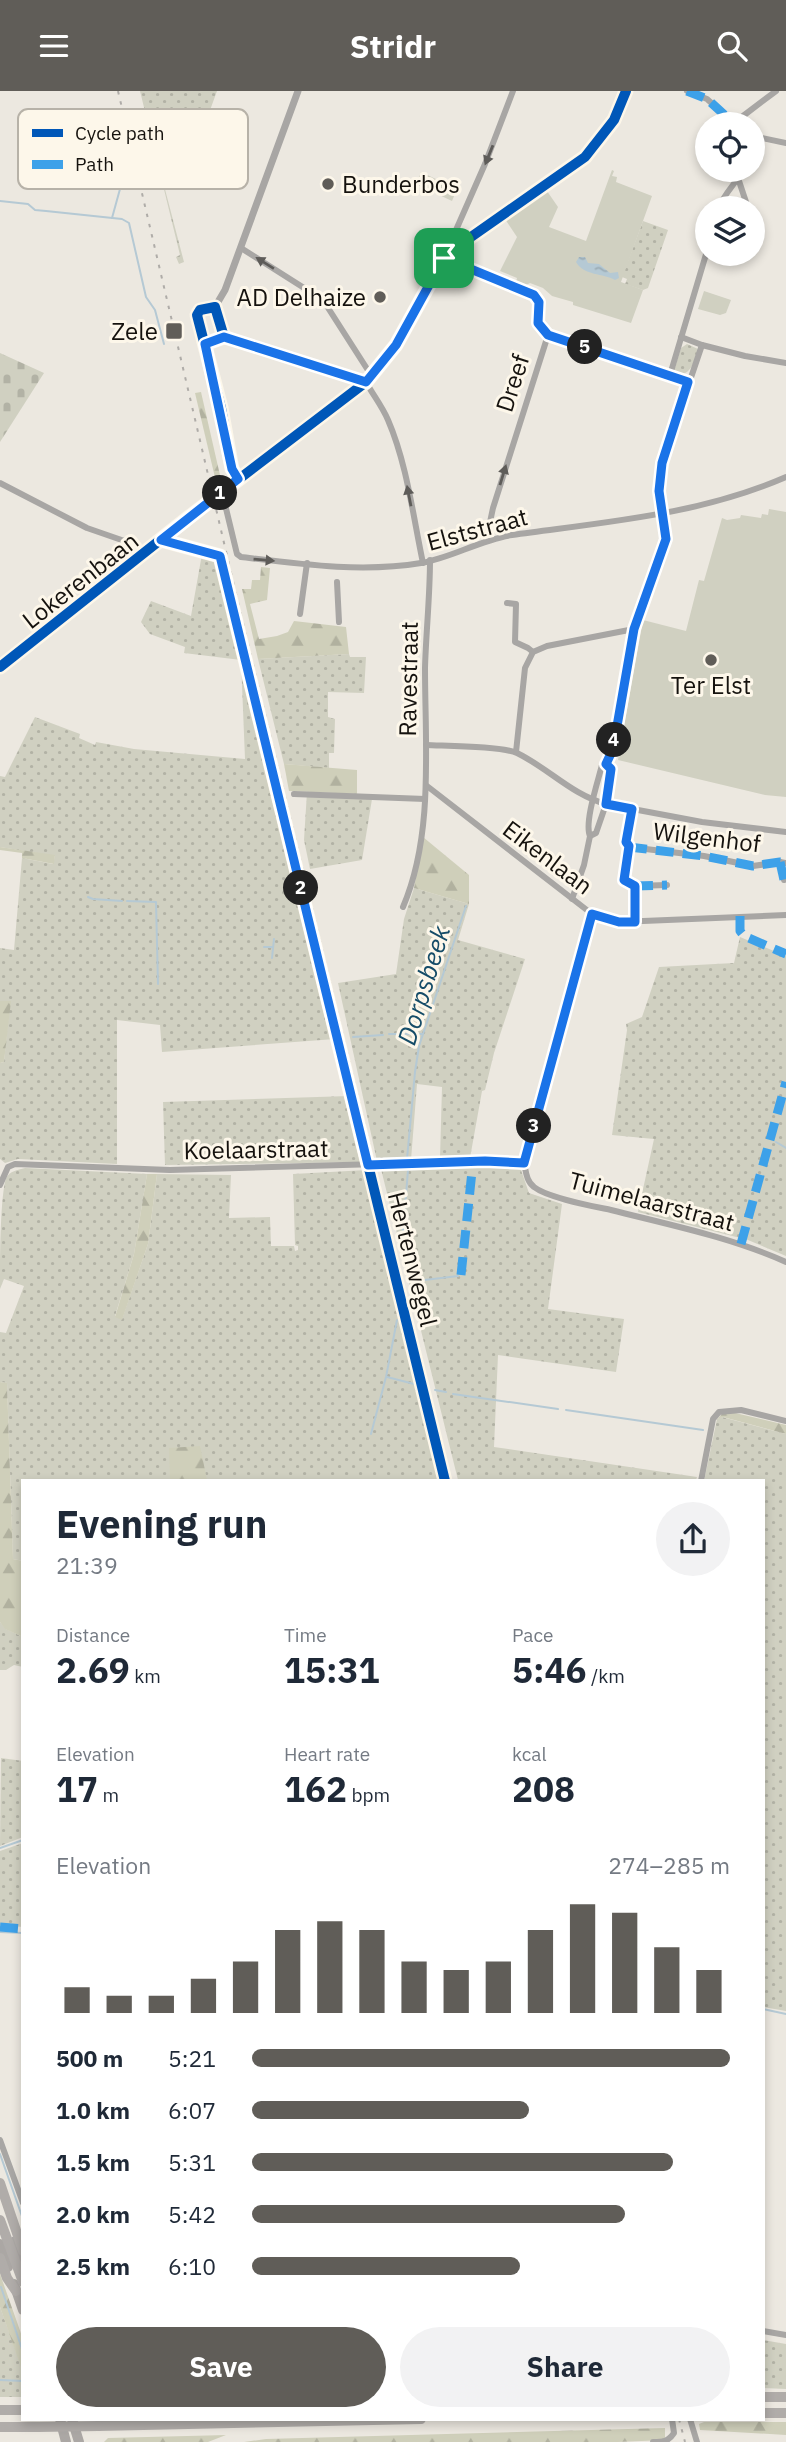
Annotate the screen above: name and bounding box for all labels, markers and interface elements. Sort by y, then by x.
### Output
text: Stridr [350,25,436,67]
icon: menu [35,27,73,65]
icon: search [713,27,751,65]
legend [18,109,248,189]
map controls [695,112,765,266]
button: locate [695,112,765,182]
text: Cycle path [75,121,164,145]
one-way arrow [483,145,494,166]
text: Path [75,152,114,176]
place label: Bunderbos [342,168,460,200]
marker: Bunderbos [320,176,336,192]
button: layers [695,196,765,266]
pin [414,228,474,288]
icon: arrive [425,239,463,277]
one-way arrow [255,256,275,269]
place label: AD Delhaize [237,281,366,313]
marker: AD Delhaize [372,289,388,305]
place label: Zele [111,315,158,347]
marker: Zele [164,321,184,341]
pin: 5 [568,329,602,365]
text: 5 [579,334,590,358]
street label: Dreef [488,350,536,416]
one-way arrow [498,464,509,485]
pin: 1 [202,475,238,511]
text: 1 [214,480,225,504]
one-way arrow [403,485,414,507]
street label: Elststraat [423,500,531,558]
street label: Lokerenbaan [15,525,145,635]
one-way arrow [253,555,275,566]
street label: Ravestraat [391,621,425,737]
marker: Ter Elst [703,652,719,668]
place label: Ter Elst [671,669,751,701]
pin: 4 [596,723,632,757]
text: 4 [608,727,619,751]
street label: Eikenlaan [497,813,599,901]
street label: Wilgenhof [651,815,763,859]
pin: 2 [284,871,318,905]
text: 2 [295,875,306,899]
water label: Dorpsbeek [389,921,457,1049]
pin: 3 [516,1109,552,1143]
text: 3 [528,1113,539,1137]
street label: Koelaarstraat [183,1132,329,1166]
street label: Tuimelaarstraat [566,1164,738,1238]
street label: Hertenwegel [381,1188,445,1330]
text: Evening run [56,1499,267,1548]
button: share [656,1502,730,1576]
text: 21:39 [56,1550,118,1580]
text: Distance [56,1623,130,1647]
text: Time [284,1623,327,1647]
text: Pace [512,1623,553,1647]
text: 2.69 [56,1647,130,1693]
text: 15:31 [284,1647,380,1693]
text: 5:46 [512,1647,587,1693]
text: km [130,1664,161,1688]
text: /km [587,1664,625,1688]
text: Elevation [56,1742,135,1766]
text: Heart rate [284,1742,370,1766]
text: kcal [512,1742,547,1766]
text: 17 [56,1766,98,1812]
text: 162 [284,1766,347,1812]
text: 208 [512,1766,575,1812]
text: m [98,1783,119,1807]
text: bpm [347,1783,390,1807]
text: Elevation [56,1850,151,1880]
text: 274–285 m [608,1850,730,1880]
text: 500 m [56,2043,123,2073]
text: 5:21 [168,2043,216,2073]
text: 1.0 km [56,2095,130,2125]
text: 6:07 [168,2095,216,2125]
text: 1.5 km [56,2147,130,2177]
text: 5:31 [168,2147,216,2177]
text: 2.0 km [56,2199,130,2229]
text: 5:42 [168,2199,216,2229]
text: 2.5 km [56,2251,130,2281]
text: 6:10 [168,2251,216,2281]
button: Save [56,2327,386,2407]
button: Share [400,2327,730,2407]

